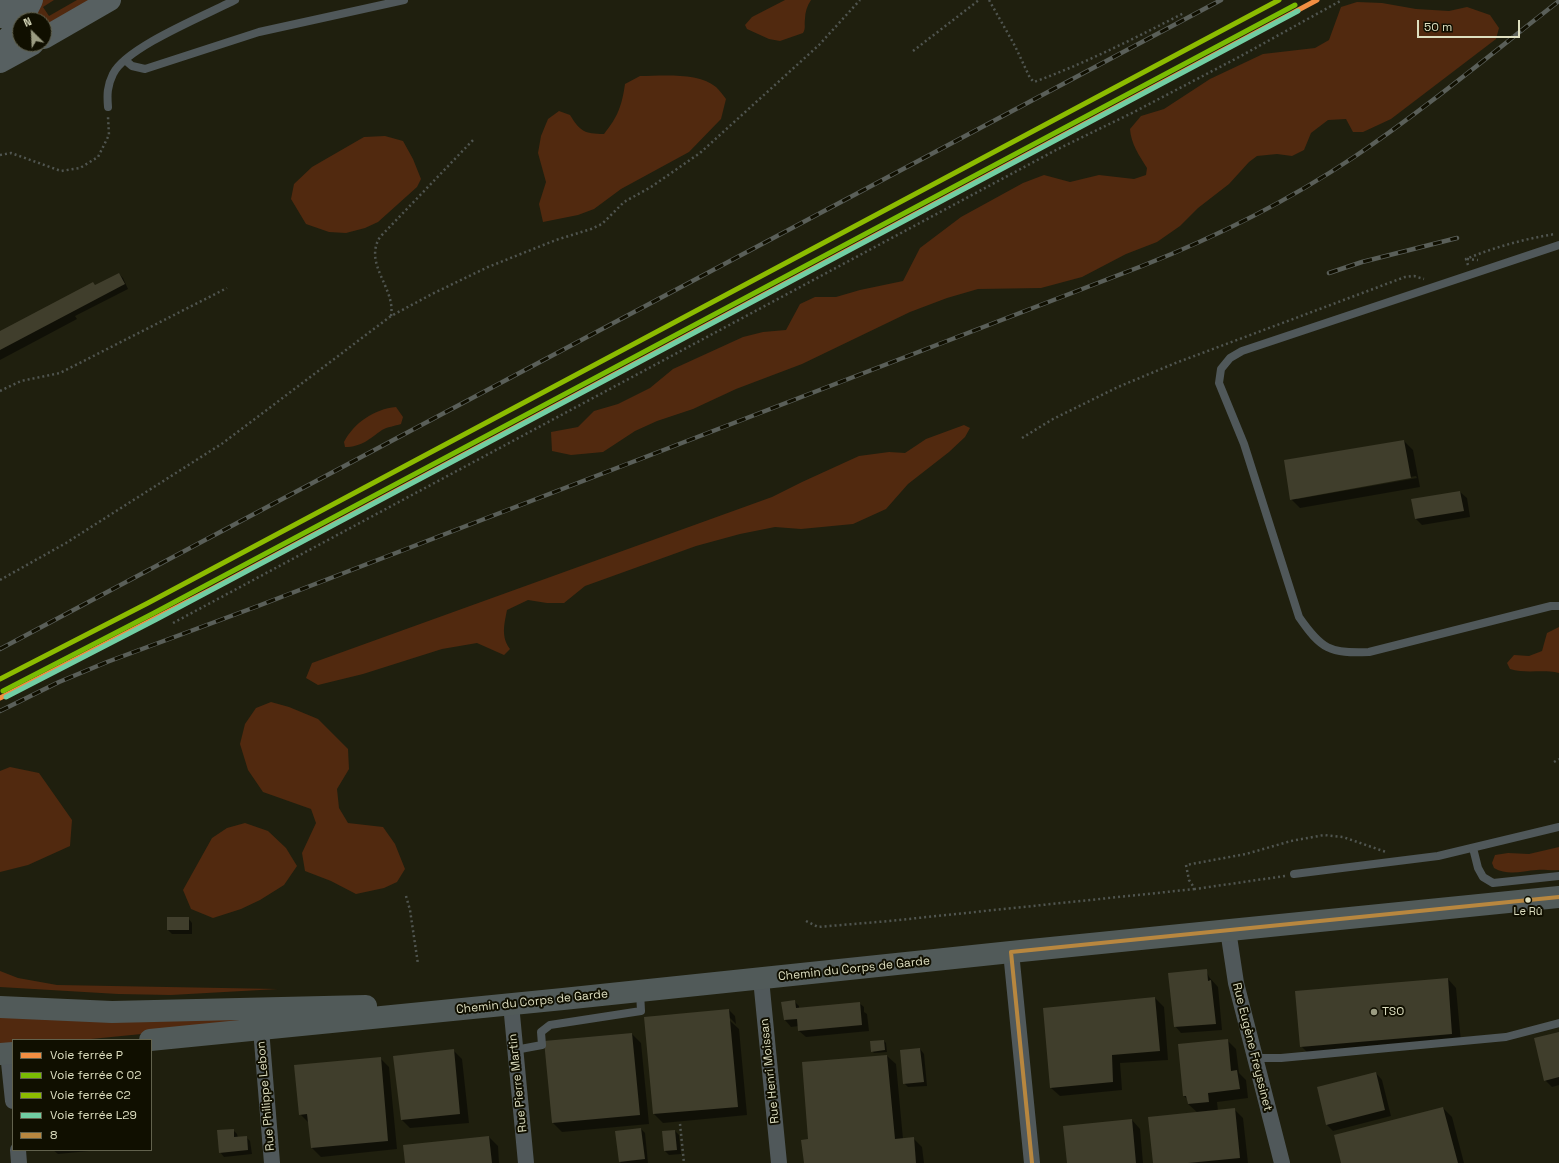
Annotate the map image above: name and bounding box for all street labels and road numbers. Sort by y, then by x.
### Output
street label: Chemin du Corps de Garde [777,954,931,984]
street label: Rue Eugène Freyssinet [1229,981,1275,1113]
street label: Chemin du Corps de Garde [455,987,609,1017]
street label: Rue Henri Moissan [757,1018,783,1124]
street label: Rue Pierre Martin [506,1033,530,1133]
street label: Rue Philippe Lebon [254,1040,278,1152]

